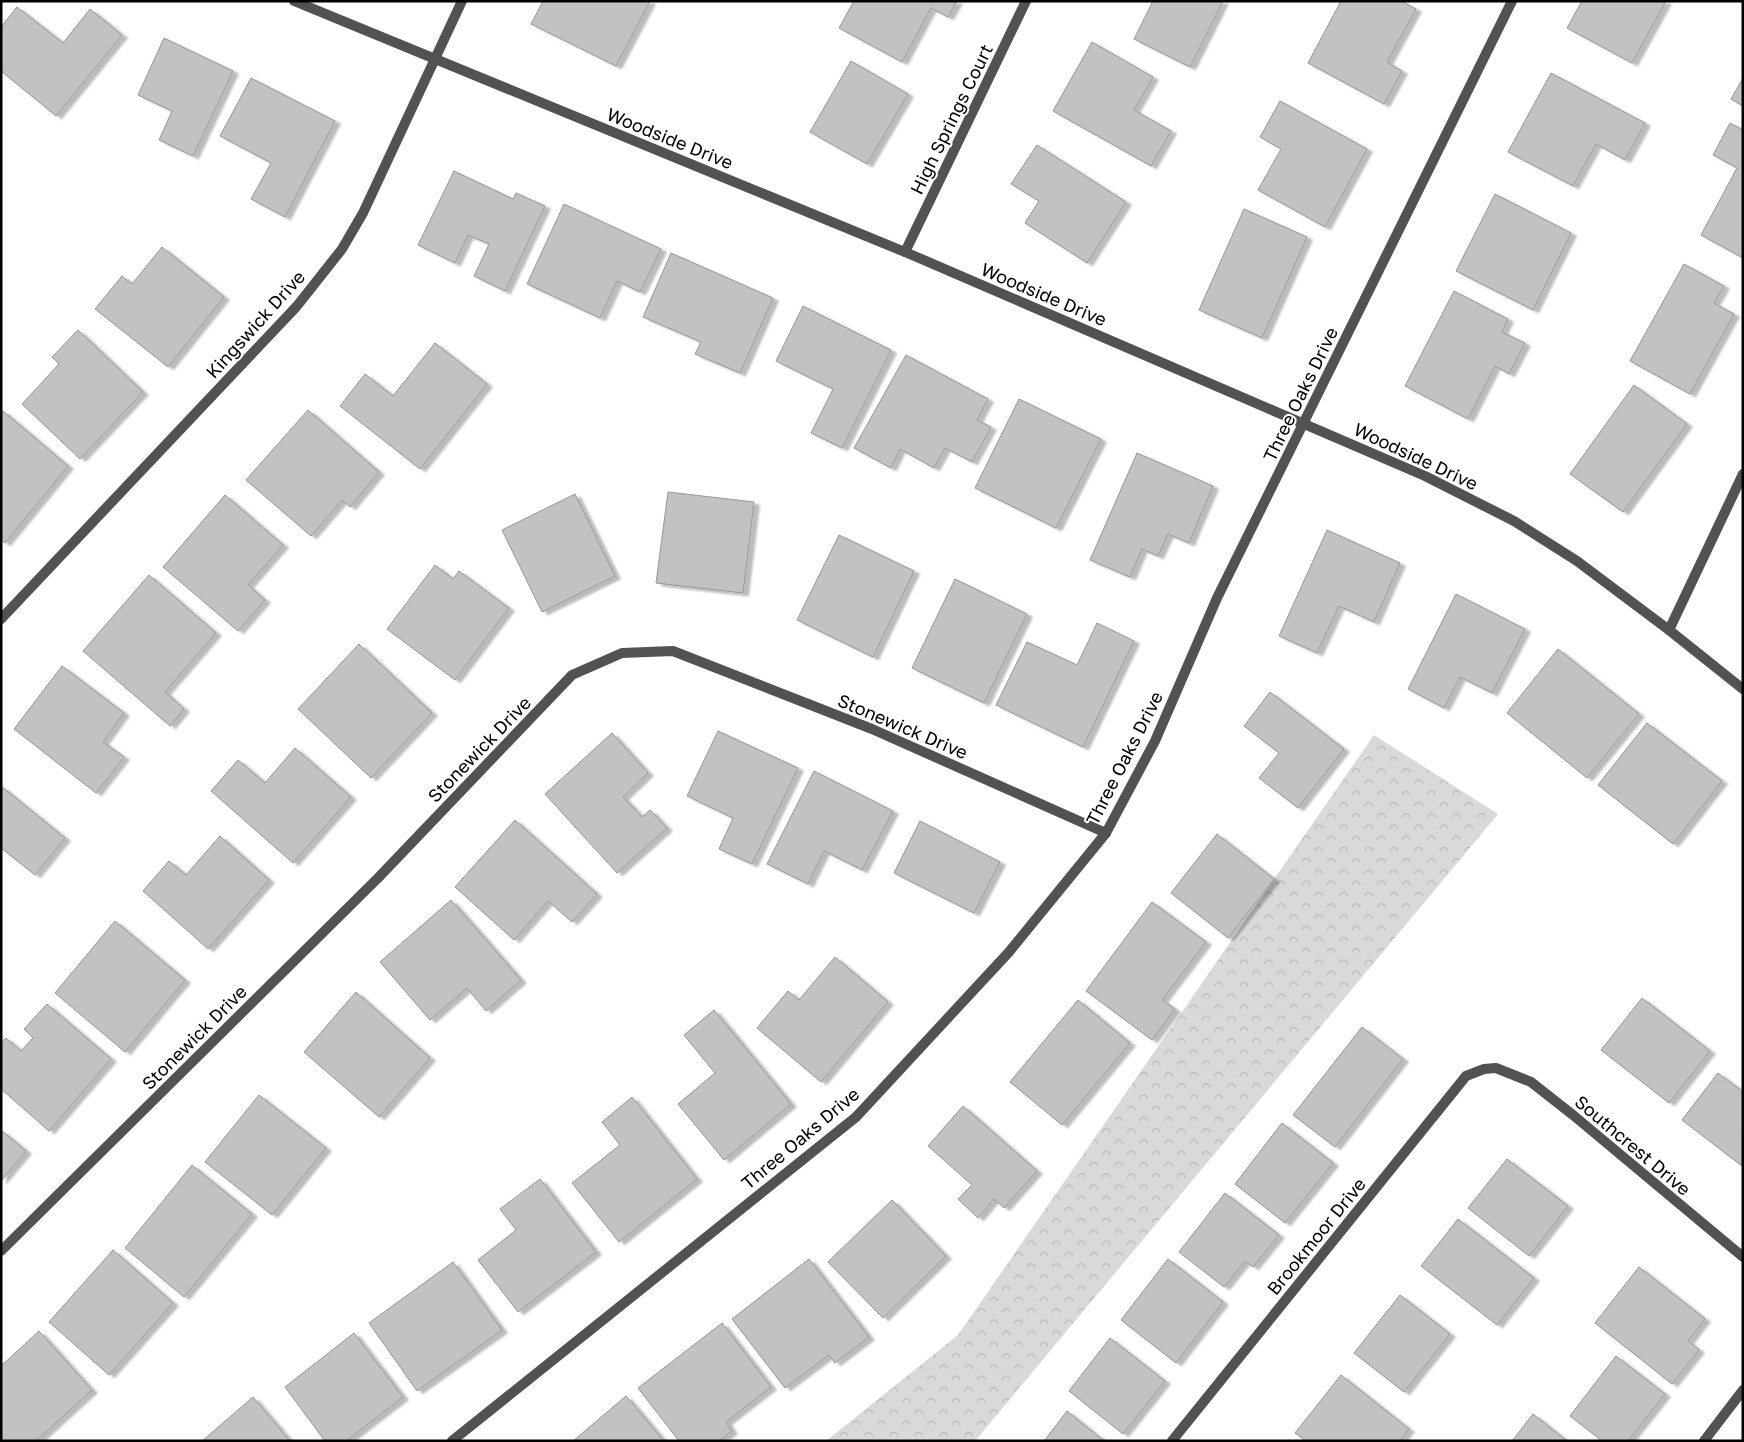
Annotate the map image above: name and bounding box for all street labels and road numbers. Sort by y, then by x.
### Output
street label: High Springs Court [905,40,997,198]
street label: Woodside Drive [604,103,736,173]
street label: Woodside Drive [978,258,1110,330]
street label: Kingswick Drive [201,266,309,382]
street label: Three Oaks Drive [1258,323,1342,465]
street label: Woodside Drive [1351,418,1481,494]
street label: Three Oaks Drive [1081,688,1167,828]
street label: Stonewick Drive [835,689,971,763]
street label: Stonewick Drive [423,691,535,807]
street label: Stonewick Drive [137,980,251,1094]
street label: Three Oaks Drive [737,1082,863,1194]
street label: Southcrest Drive [1571,1090,1695,1200]
street label: Brookmoor Drive [1262,1173,1370,1299]

